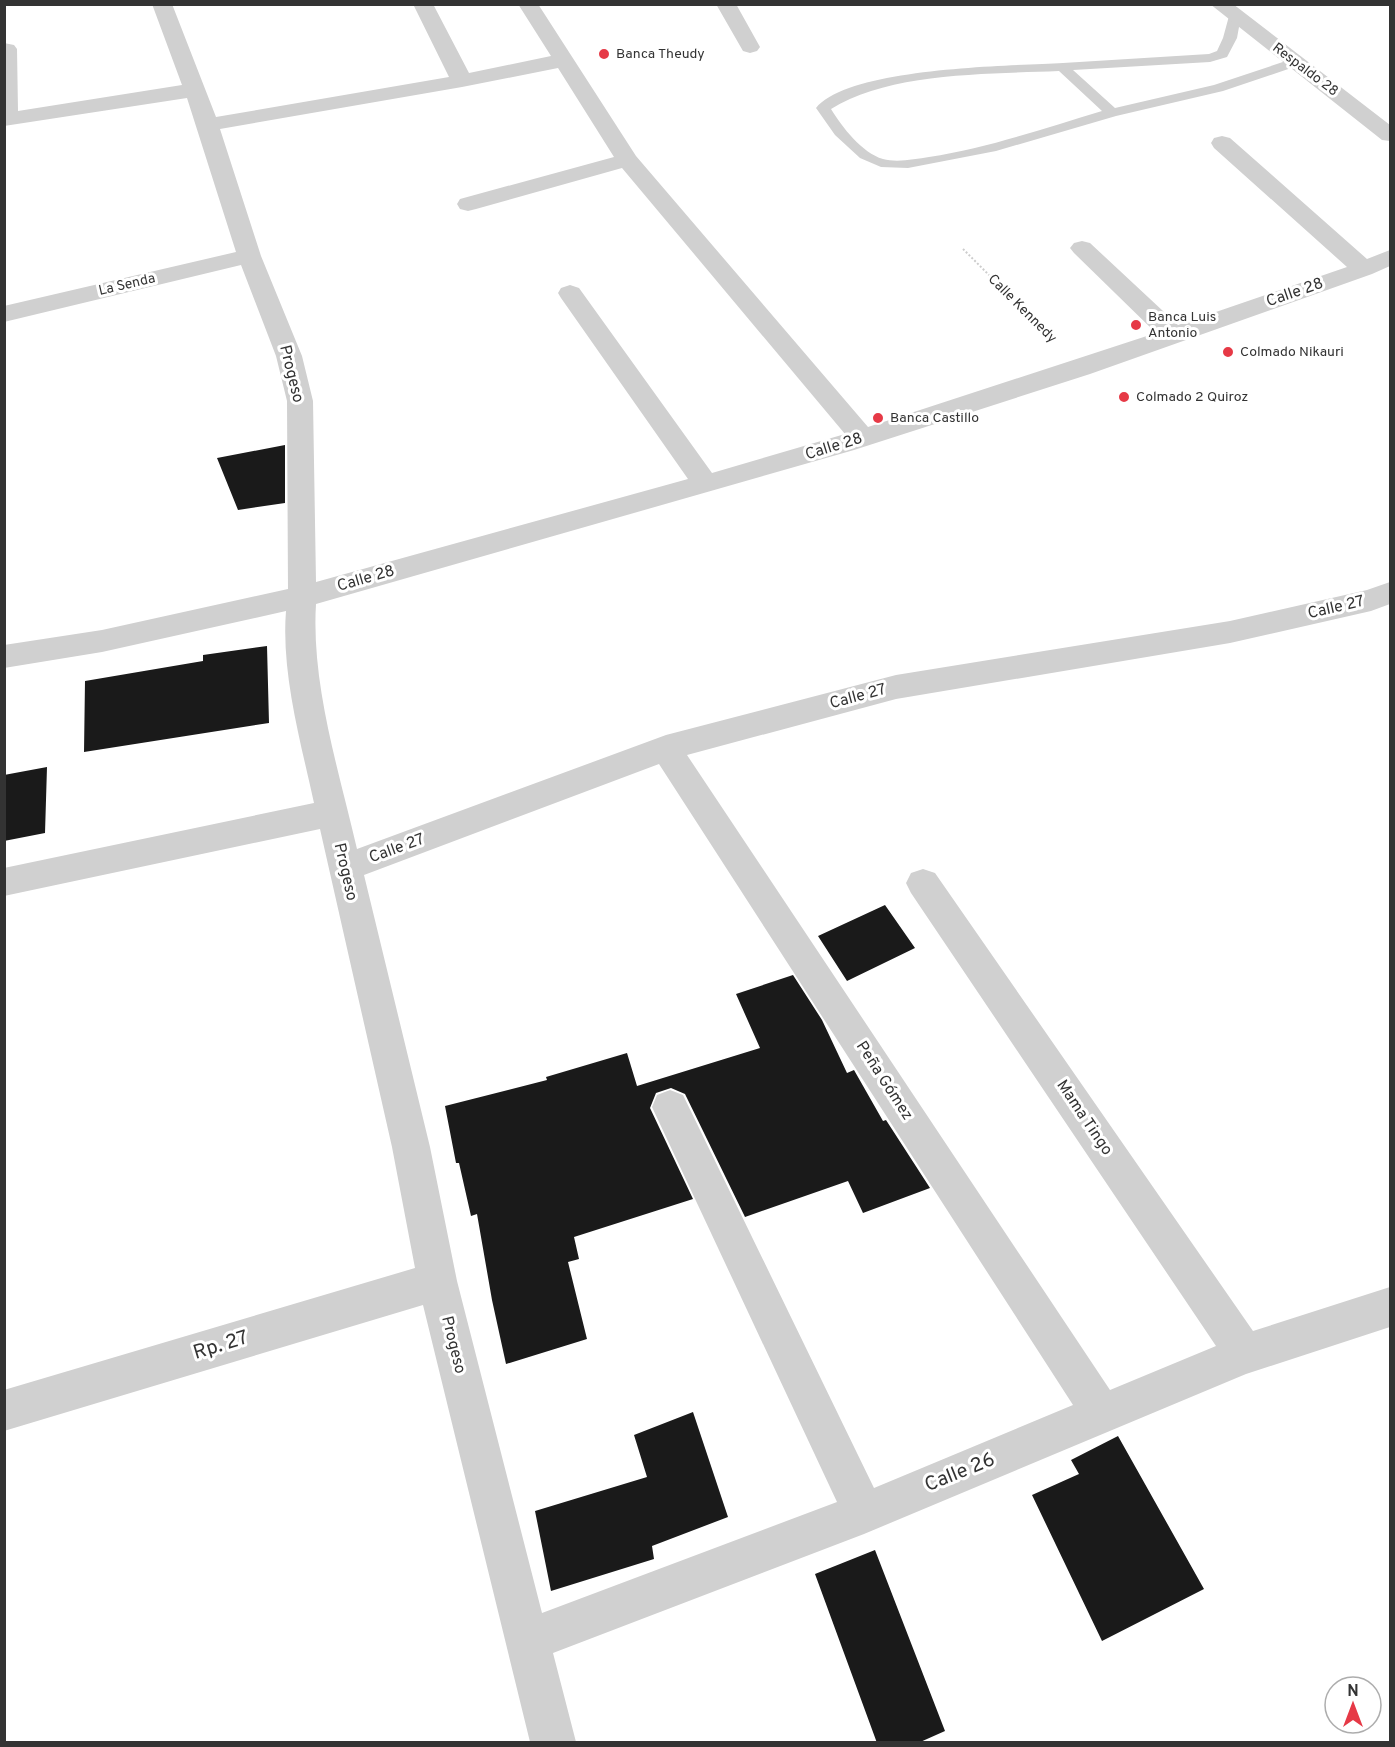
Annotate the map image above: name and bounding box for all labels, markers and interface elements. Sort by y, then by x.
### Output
street label: Respaldo 28 [1269,40,1341,100]
place label: Banca Theudy [616,46,705,63]
marker: Banca Theudy [597,47,611,61]
street label: La Senda [97,270,157,300]
street label: Calle Kennedy [984,271,1060,347]
street label: Calle 28 [1264,274,1326,312]
place label: Banca Luis Antonio [1148,309,1216,342]
marker: Banca Luis Antonio [1129,318,1143,332]
street label: Progeso [274,343,308,405]
place label: Colmado Nikauri [1240,344,1344,361]
marker: Colmado Nikauri [1221,345,1235,359]
place label: Colmado 2 Quiroz [1136,389,1248,406]
marker: Colmado 2 Quiroz [1117,390,1131,404]
place label: Banca Castillo [890,410,979,427]
marker: Banca Castillo [871,411,885,425]
street label: Calle 28 [803,429,865,465]
street label: Calle 28 [335,561,397,597]
street label: Calle 27 [1306,592,1366,624]
street label: Calle 27 [828,680,888,714]
street label: Calle 27 [367,830,427,868]
street label: Progeso [329,841,361,903]
street label: Peña Gómez [851,1038,917,1124]
street label: Mama Tingo [1051,1076,1117,1160]
street label: Progeso [436,1314,470,1376]
street label: Rp. 27 [190,1325,252,1367]
street label: Calle 26 [921,1447,999,1499]
north arrow [1323,1675,1383,1735]
text: N [1347,1682,1359,1702]

